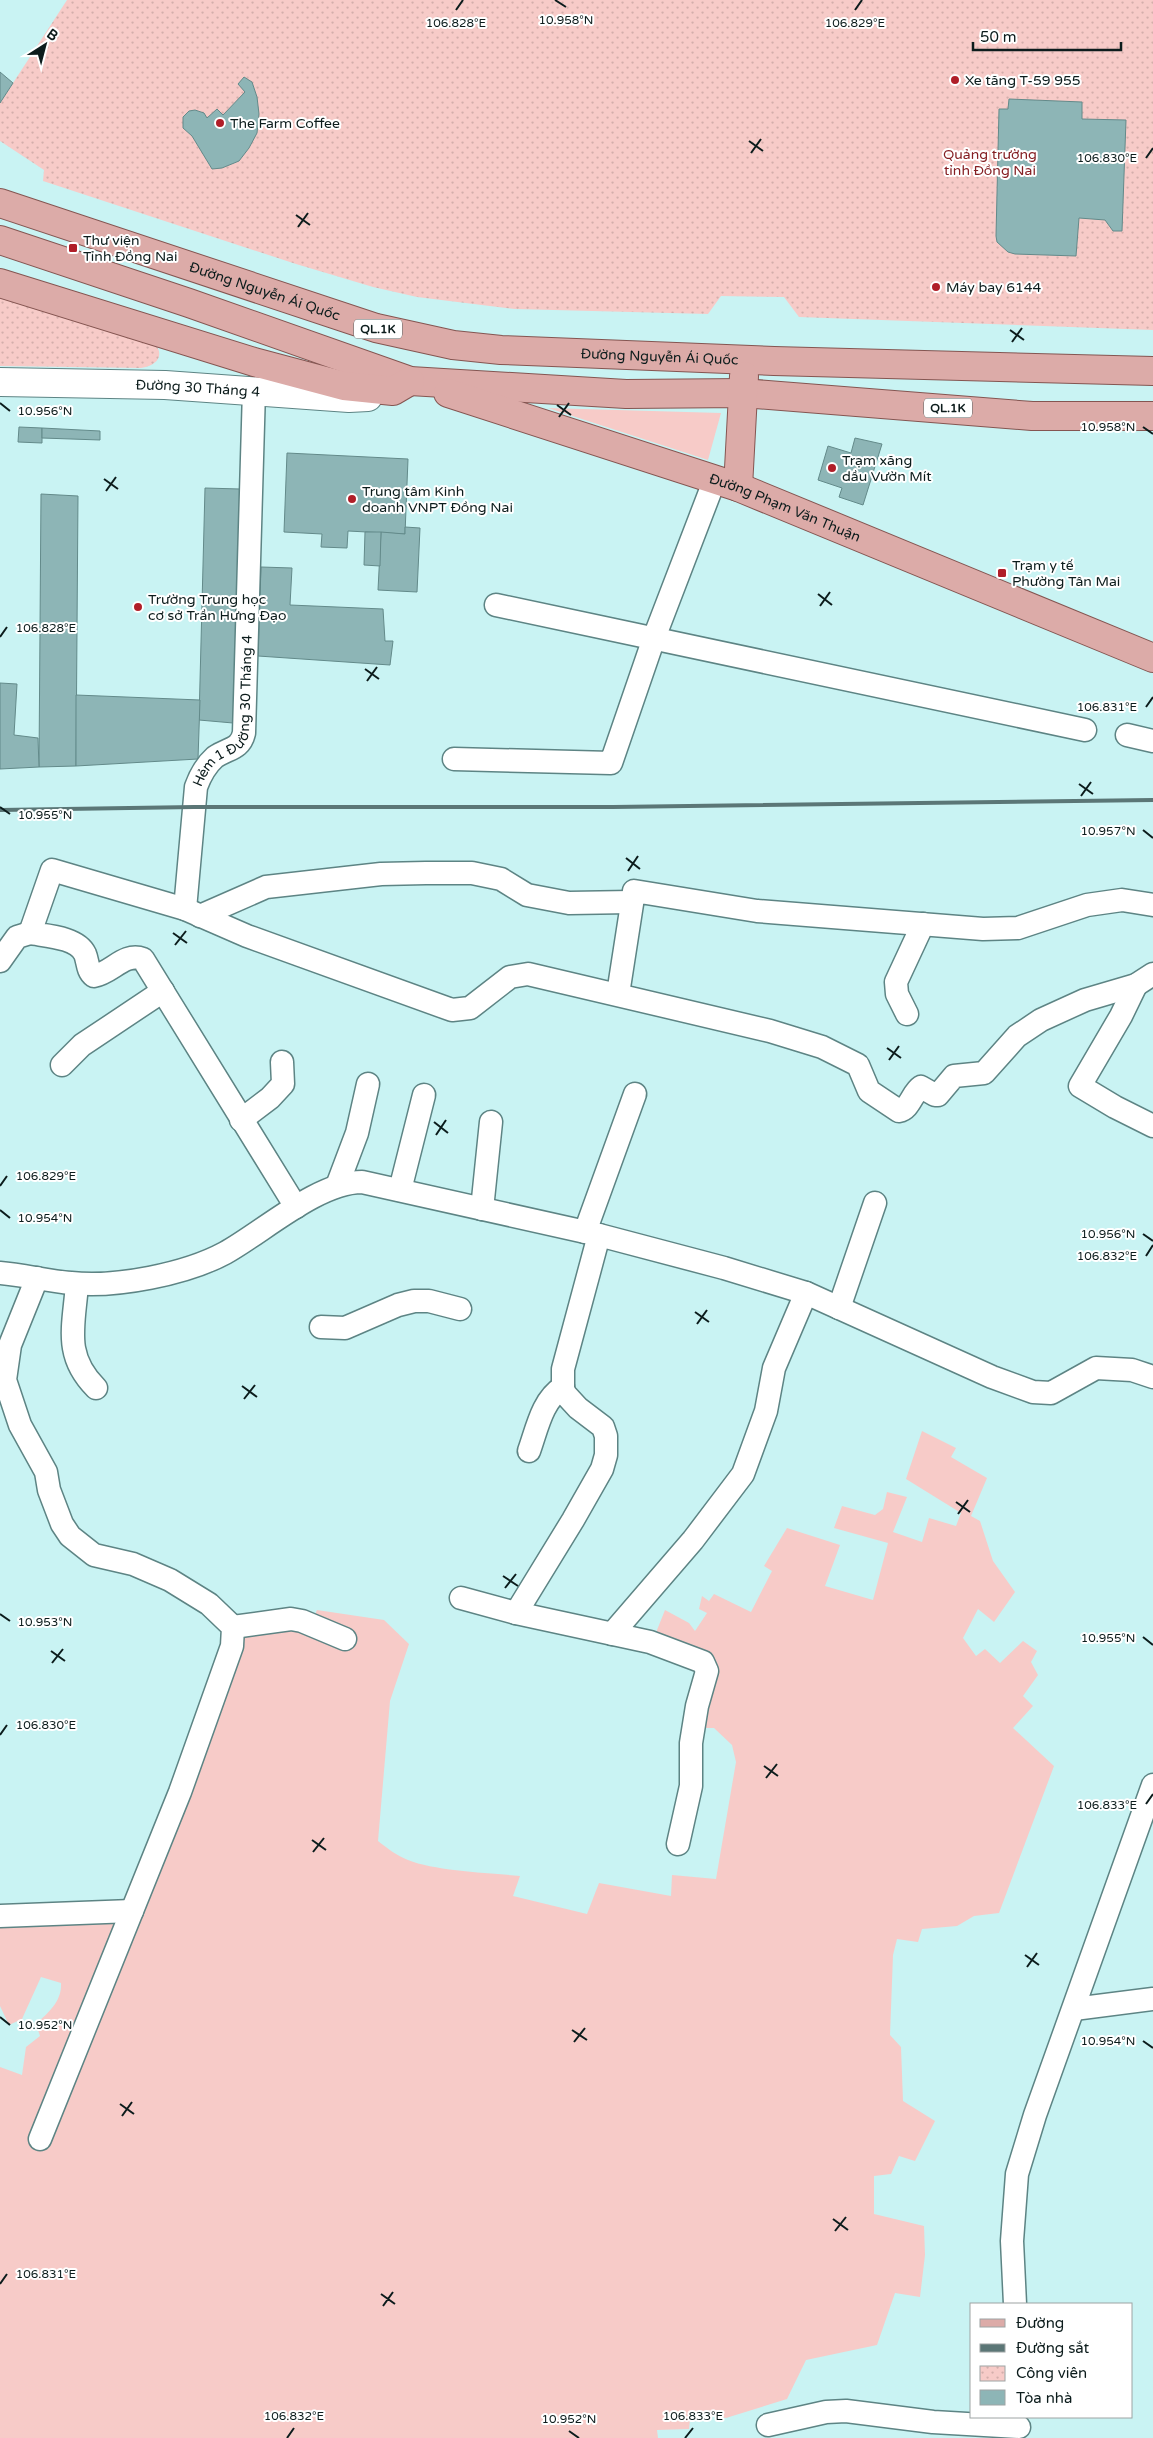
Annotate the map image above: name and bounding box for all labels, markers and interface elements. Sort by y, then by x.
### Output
text: 10.958°N [539,13,593,27]
text: 106.828°E [426,16,487,30]
text: 106.829°E [825,16,886,30]
north arrow [20,20,70,70]
scale bar [973,20,1120,52]
text: B [43,25,62,45]
text: 50 m [980,28,1017,46]
place label: Xe tăng T-59 955 [965,72,1081,89]
marker: Xe tăng T-59 955 [949,74,961,86]
place label: The Farm Coffee [230,115,340,132]
marker: The Farm Coffee [214,117,226,129]
park label: Quảng trường tỉnh Đồng Nai [943,146,1037,179]
text: 106.830°E [1077,151,1138,165]
place label: Thư viện Tỉnh Đồng Nai [83,232,177,265]
marker: Thư viện Tỉnh Đồng Nai [67,242,79,254]
street label: Đường Nguyễn Ái Quốc [187,259,342,324]
place label: Máy bay 6144 [946,279,1042,296]
marker: Máy bay 6144 [930,281,942,293]
road number: QL.1K [354,320,402,338]
street label: Đường Nguyễn Ái Quốc [580,345,739,369]
street label: Đường 30 Tháng 4 [136,376,261,401]
road number: QL.1K [924,398,972,418]
text: 10.956°N [18,404,72,418]
text: 10.958°N [1081,420,1135,434]
place label: Trạm xăng dầu Vườn Mít [842,452,932,485]
marker: Trạm xăng dầu Vườn Mít [826,462,838,474]
street label: Đường Phạm Văn Thuận [707,470,863,546]
place label: Trung tâm Kinh doanh VNPT Đồng Nai [362,483,513,516]
marker: Trung tâm Kinh doanh VNPT Đồng Nai [346,493,358,505]
place label: Trạm y tế Phường Tân Mai [1012,557,1120,590]
marker: Trạm y tế Phường Tân Mai [996,567,1008,579]
place label: Trường Trung học cơ sở Trần Hưng Đạo [148,591,286,624]
marker: Trường Trung học cơ sở Trần Hưng Đạo [132,601,144,613]
text: 106.828°E [16,621,77,635]
street label: Hẻm 1 Đường 30 Tháng 4 [189,634,256,789]
text: 106.831°E [1077,700,1138,714]
text: 10.955°N [18,808,72,822]
text: 10.957°N [1080,824,1136,838]
text: 106.829°E [16,1169,77,1183]
text: 10.954°N [18,1211,72,1225]
text: 10.956°N [1081,1227,1135,1241]
text: 106.832°E [1077,1249,1138,1263]
text: 10.953°N [18,1615,72,1629]
text: 10.955°N [1081,1631,1135,1645]
text: 106.830°E [16,1718,77,1732]
text: 106.833°E [1077,1798,1138,1812]
text: 10.952°N [18,2018,72,2032]
text: 10.954°N [1081,2034,1135,2048]
text: 106.831°E [16,2267,77,2281]
legend [970,2303,1133,2418]
text: Đường [1016,2314,1064,2332]
text: Đường sắt [1016,2339,1090,2357]
text: Công viên [1016,2364,1087,2382]
text: Tòa nhà [1016,2389,1072,2407]
text: 106.832°E [264,2409,325,2423]
text: 106.833°E [663,2409,724,2423]
text: 10.952°N [542,2412,596,2426]

